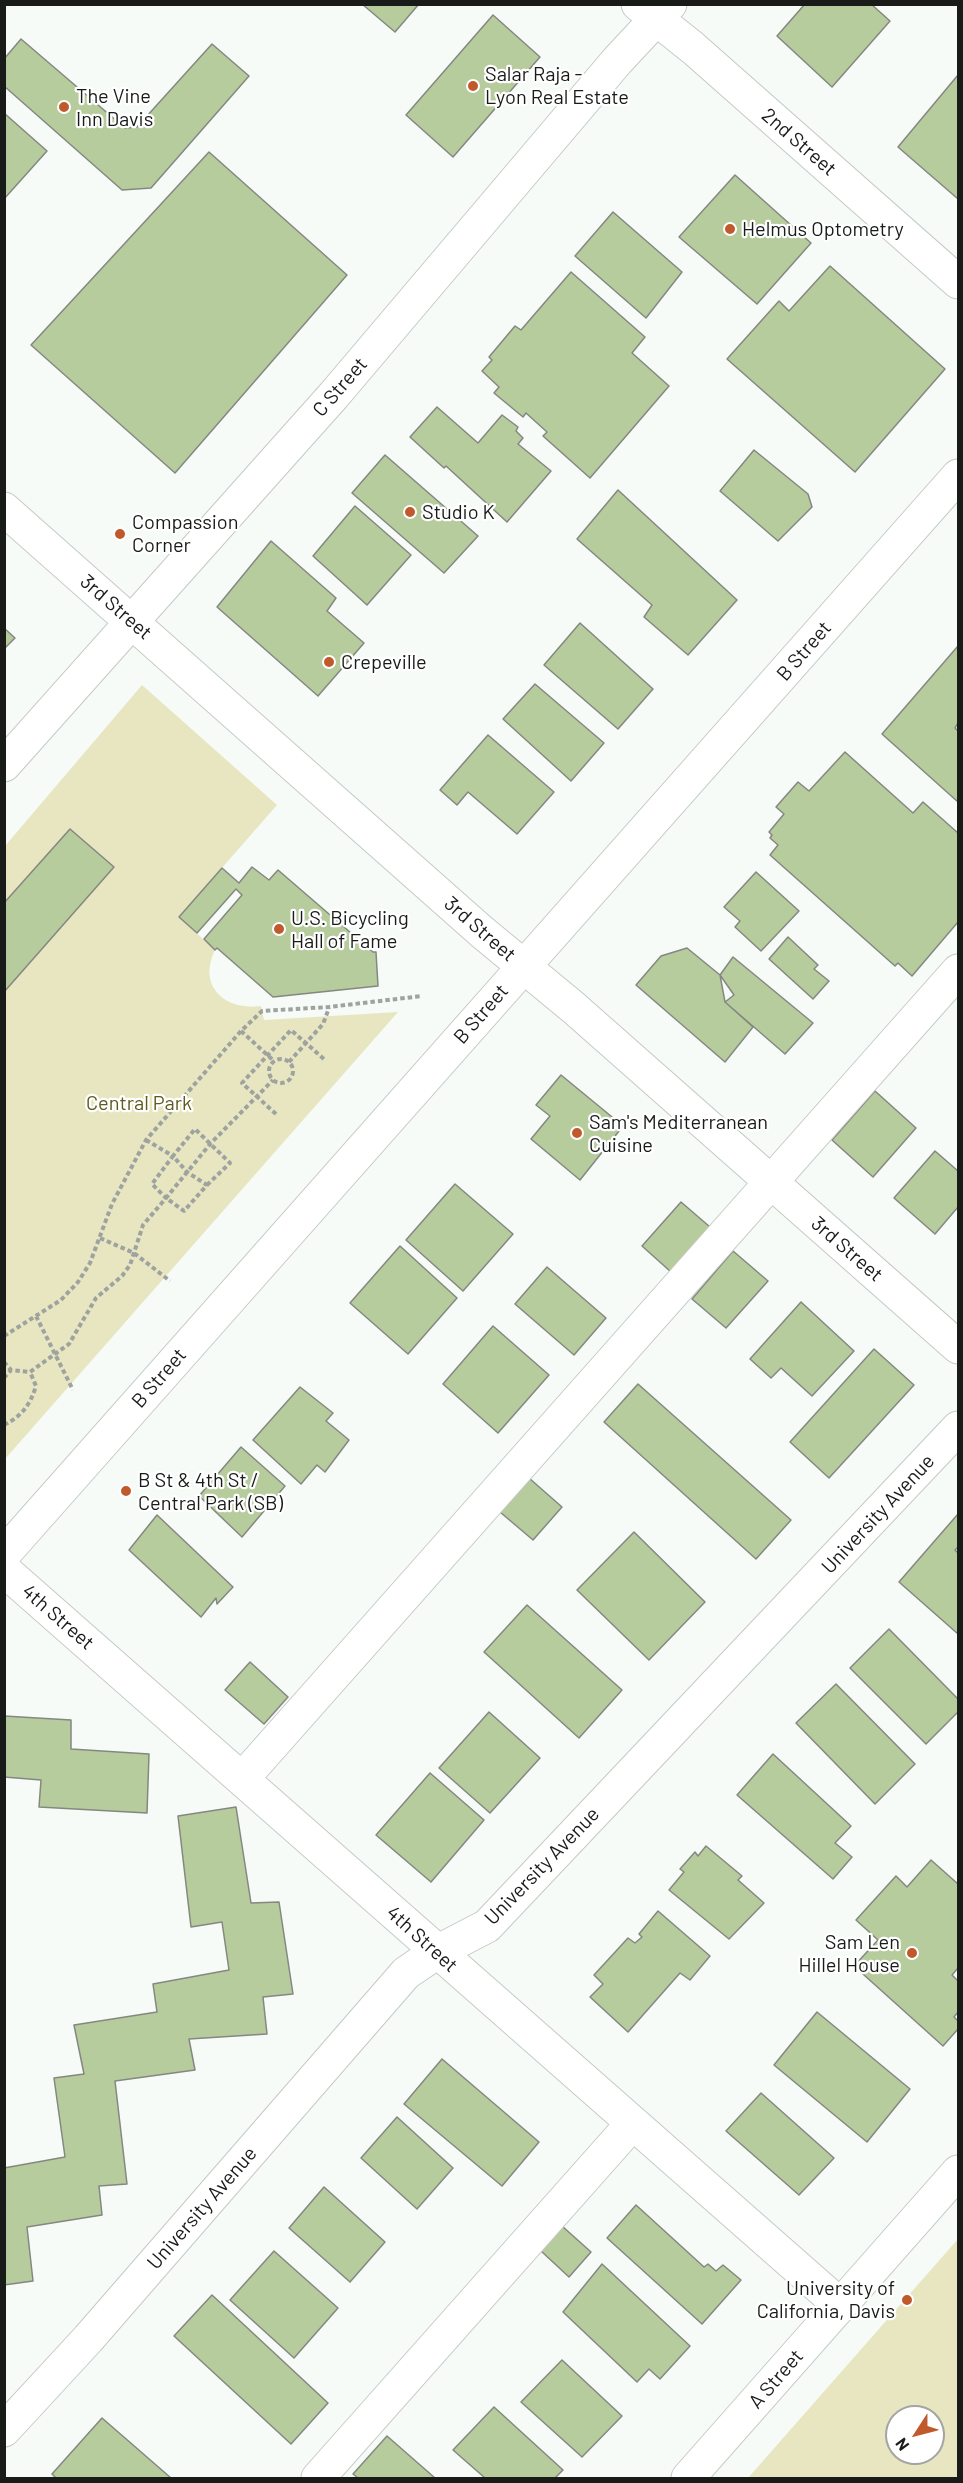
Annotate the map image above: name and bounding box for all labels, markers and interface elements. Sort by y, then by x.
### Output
place label: Salar Raja - Lyon Real Estate [485,62,629,109]
marker: Salar Raja - Lyon Real Estate [466,79,480,93]
place label: The Vine Inn Davis [76,84,153,131]
marker: The Vine Inn Davis [57,100,71,114]
street label: 2nd Street [757,103,841,181]
place label: Helmus Optometry [742,217,904,241]
marker: Helmus Optometry [723,222,737,236]
street label: C Street [308,352,372,422]
place label: Studio K [422,500,495,524]
marker: Studio K [403,505,417,519]
place label: Compassion Corner [132,510,239,557]
marker: Compassion Corner [113,527,127,541]
street label: 3rd Street [75,569,157,645]
street label: B Street [772,616,836,686]
place label: Crepeville [341,650,427,674]
marker: Crepeville [322,655,336,669]
street label: 3rd Street [439,891,521,967]
place label: U.S. Bicycling Hall of Fame [291,906,409,953]
marker: U.S. Bicycling Hall of Fame [272,922,286,936]
street label: B Street [449,979,513,1049]
park label: Central Park [86,1091,192,1115]
place label: Sam's Mediterranean Cuisine [589,1110,768,1157]
marker: Sam's Mediterranean Cuisine [570,1126,584,1140]
street label: 3rd Street [806,1211,888,1287]
street label: B Street [127,1343,191,1413]
street label: University Avenue [816,1449,940,1579]
place label: B St & 4th St / Central Park (SB) [138,1468,283,1515]
marker: B St & 4th St / Central Park (SB) [119,1484,133,1498]
street label: 4th Street [17,1579,99,1655]
street label: University Avenue [480,1802,604,1930]
street label: 4th Street [381,1901,463,1977]
place label: Sam Len Hillel House [798,1930,900,1977]
marker: Sam Len Hillel House [905,1946,919,1960]
street label: University Avenue [142,2142,262,2274]
place label: University of California, Davis [757,2276,895,2323]
marker: University of California, Davis [900,2293,914,2307]
street label: A Street [744,2344,808,2414]
north arrow [885,2405,945,2465]
text: N [891,2435,912,2455]

